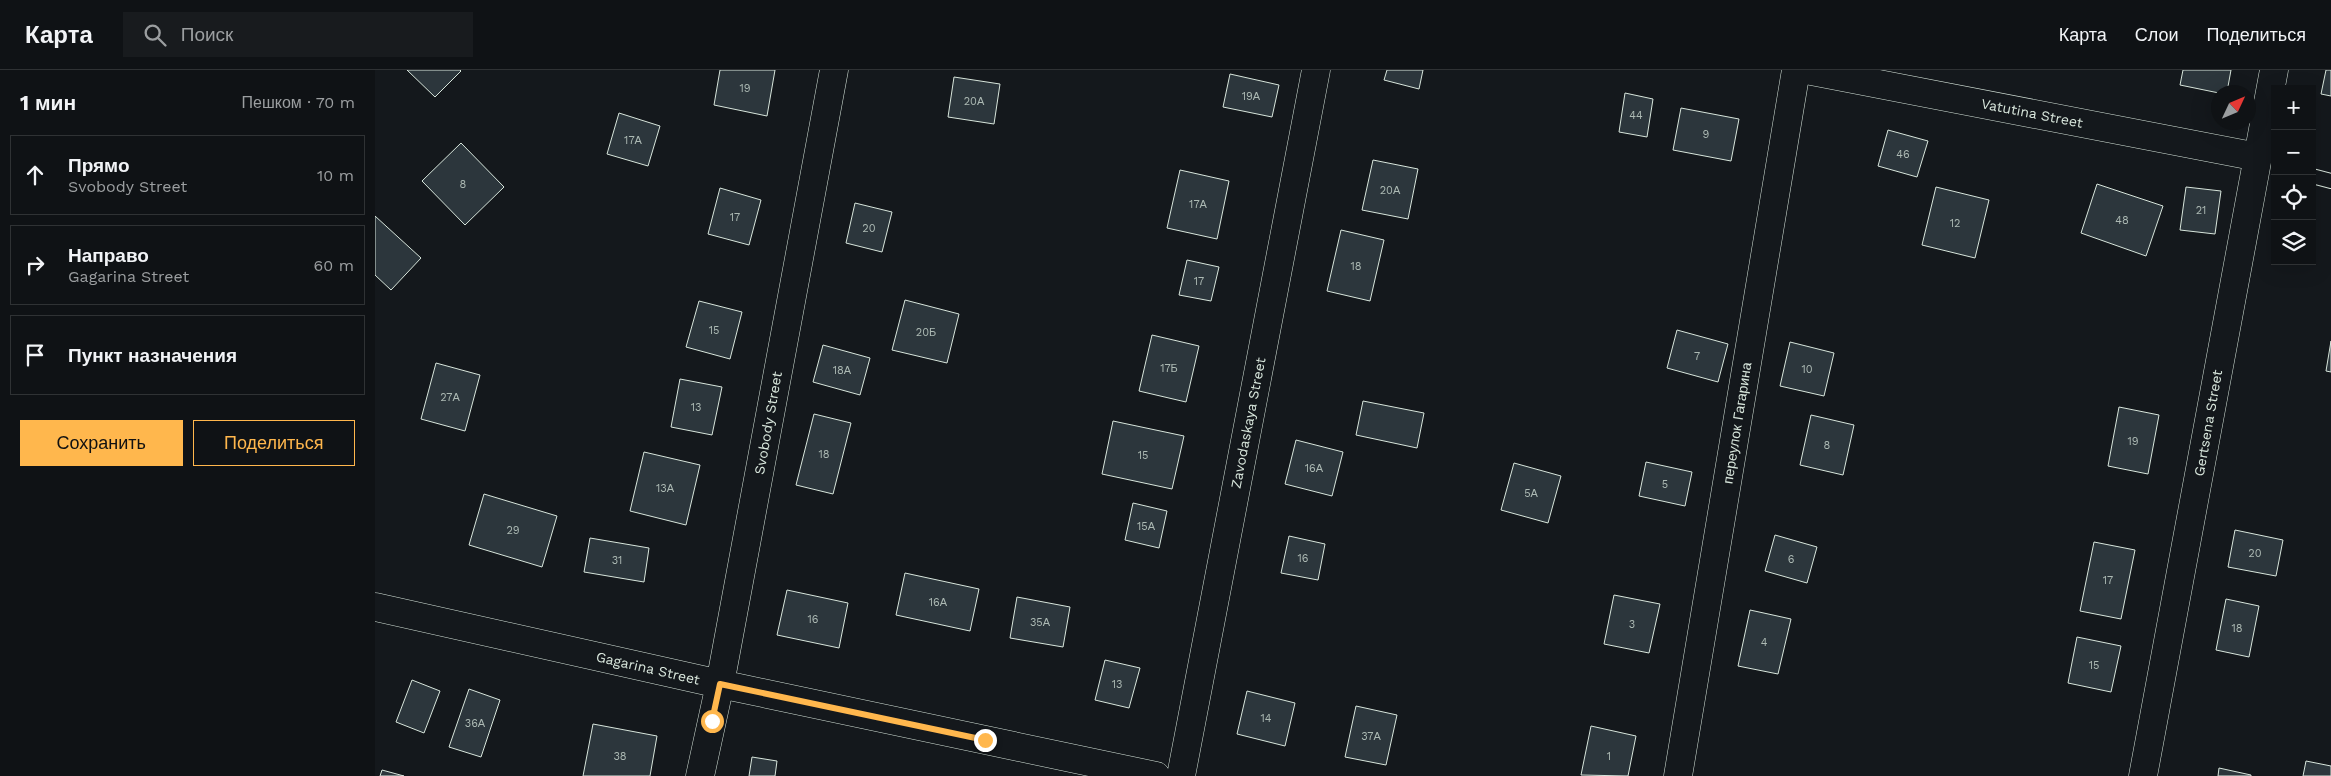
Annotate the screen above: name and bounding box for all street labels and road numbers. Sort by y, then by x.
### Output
street label: Vatutina Street [1980,95,2084,131]
street label: Zavodaskaya Street [1227,356,1269,490]
street label: переулок Гагарина [1719,361,1755,485]
street label: Gertsena Street [2191,368,2225,478]
street label: Svobody Street [751,370,785,476]
street label: Gagarina Street [595,648,702,688]

